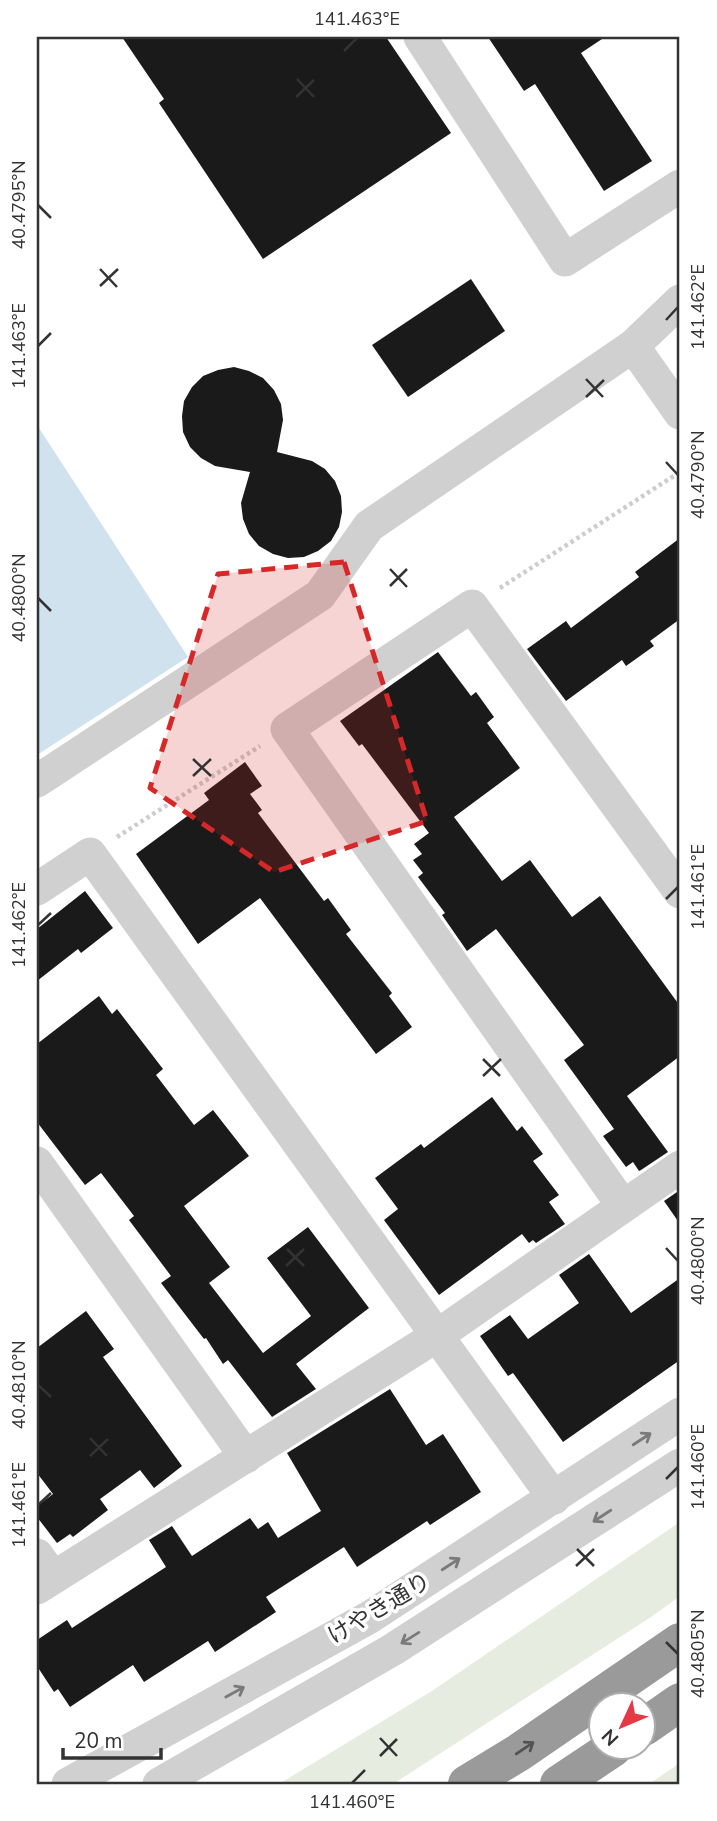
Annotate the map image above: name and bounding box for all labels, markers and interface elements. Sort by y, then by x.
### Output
text: 141.463°E [314,7,400,31]
text: 40.4795°N [7,161,31,249]
text: 141.462°E [686,264,710,350]
text: 141.463°E [7,303,31,389]
text: 40.4790°N [686,431,710,519]
text: 40.4800°N [7,554,31,642]
text: 141.461°E [686,844,710,930]
text: 141.462°E [7,882,31,968]
text: 40.4800°N [686,1217,710,1305]
text: 40.4810°N [7,1341,31,1429]
text: 141.460°E [686,1424,710,1510]
one-way arrow [632,1432,651,1447]
text: 141.461°E [7,1462,31,1548]
one-way arrow [593,1509,613,1523]
one-way arrow [441,1556,461,1570]
street label: けやき通り [322,1566,437,1651]
text: 40.4805°N [686,1610,710,1698]
one-way arrow [401,1631,421,1645]
one-way arrow [224,1685,244,1699]
north arrow [588,1692,658,1762]
scale bar [63,1716,161,1760]
text: N [596,1723,625,1751]
text: 20 m [74,1727,123,1755]
one-way arrow [514,1741,534,1755]
text: 141.460°E [309,1790,395,1814]

